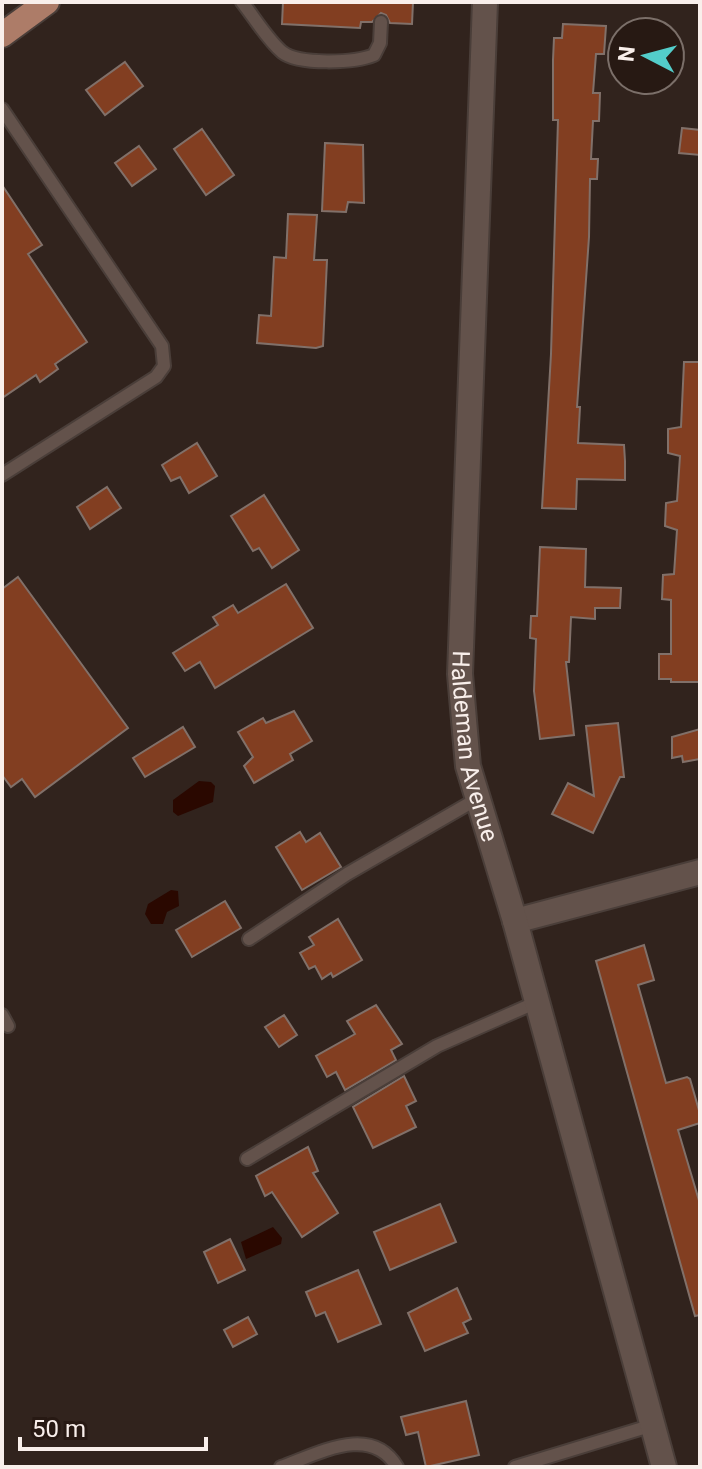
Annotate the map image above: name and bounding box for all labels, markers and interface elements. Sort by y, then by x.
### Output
north arrow [606,16,686,96]
text: N [613,45,640,63]
street label: Haldeman Avenue [445,650,504,845]
scale bar [20,1401,206,1451]
text: 50 m [32,1415,86,1443]

